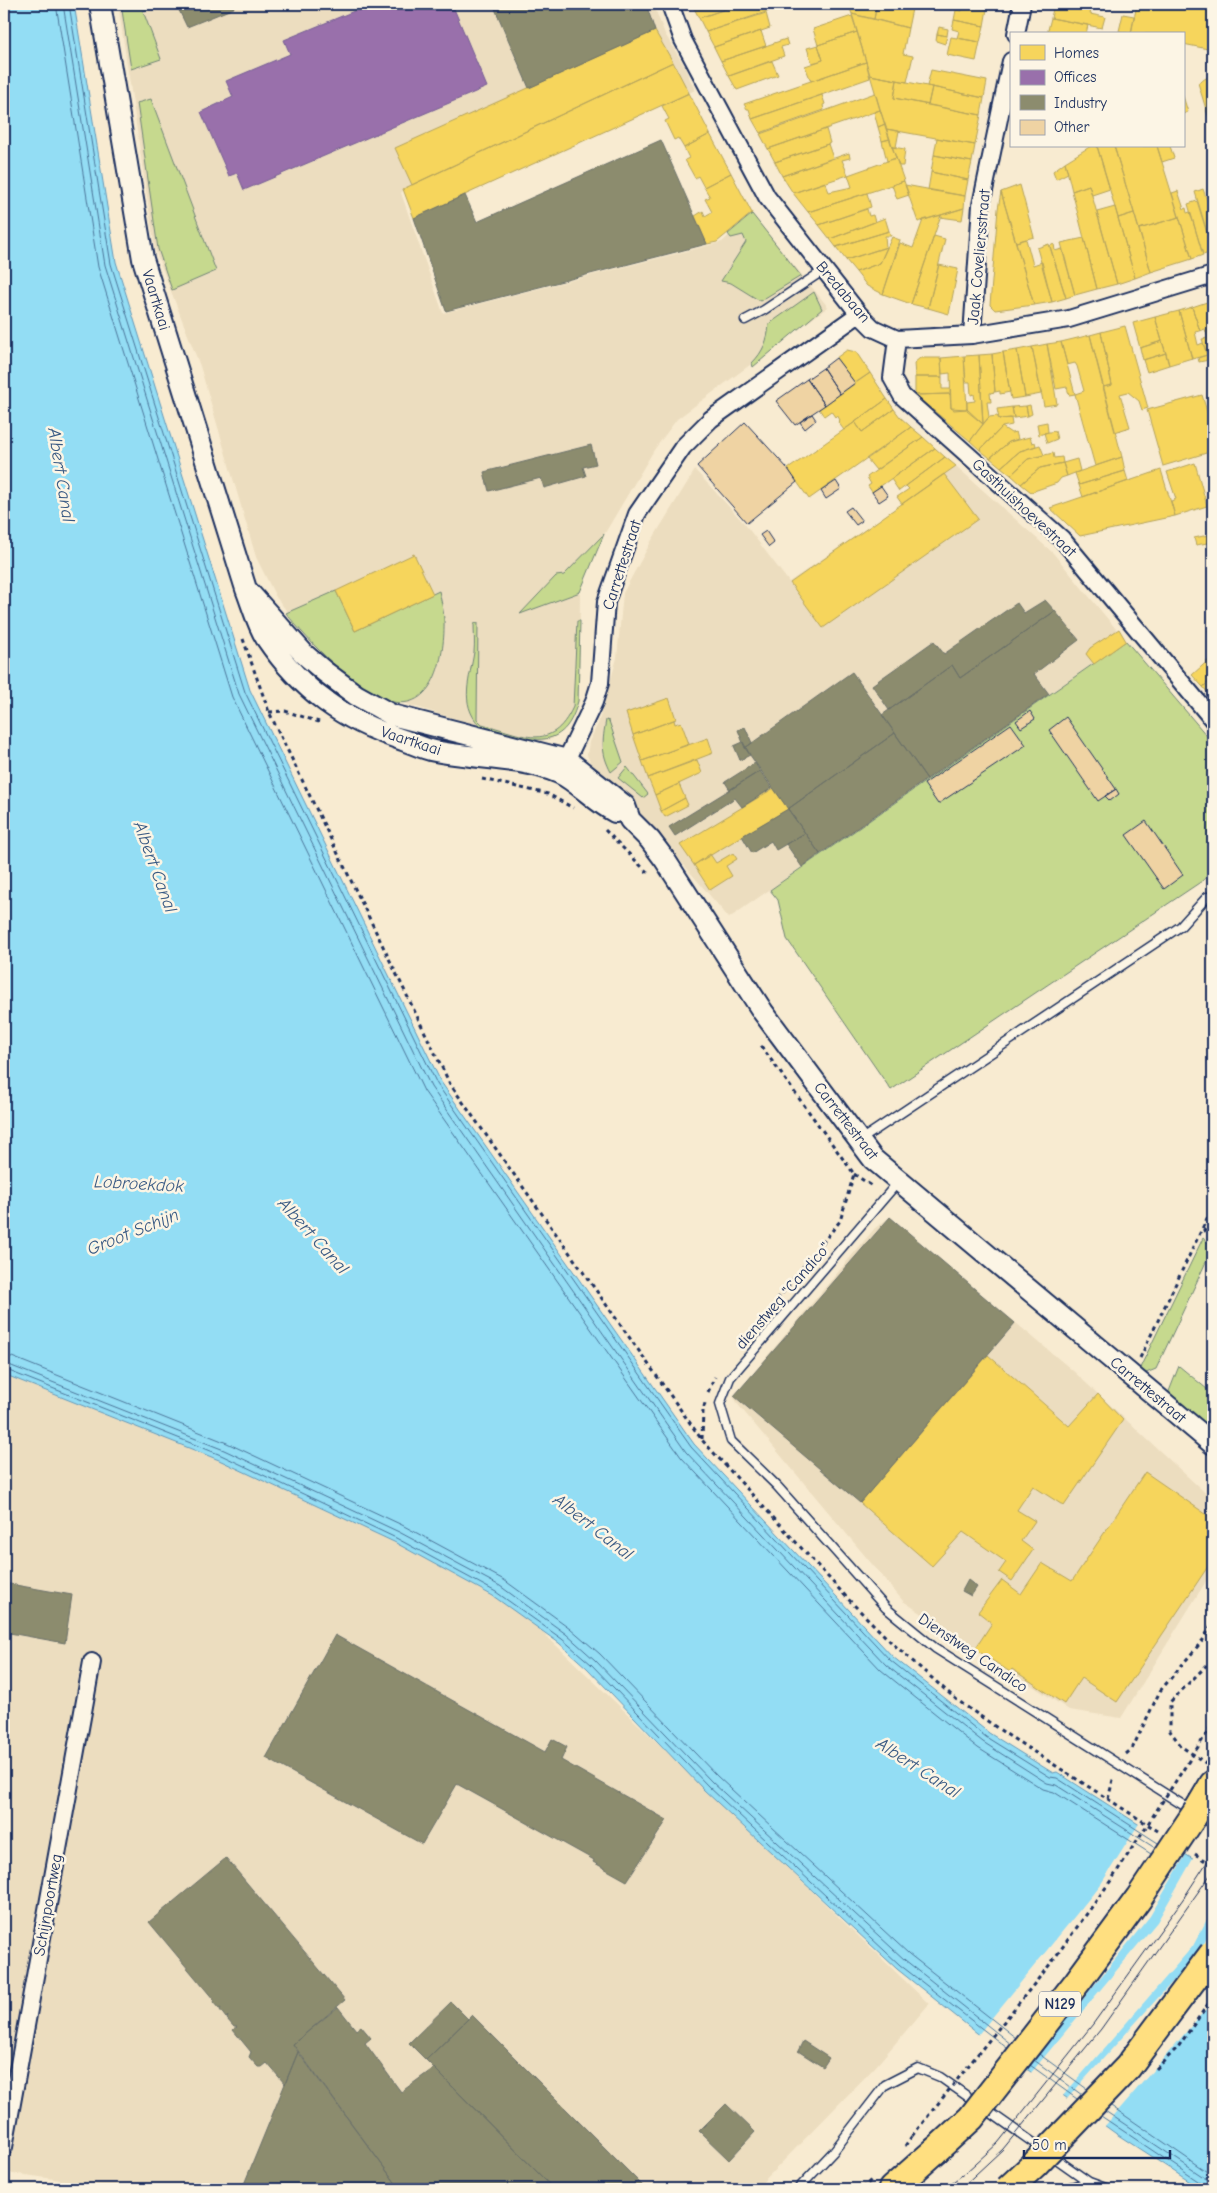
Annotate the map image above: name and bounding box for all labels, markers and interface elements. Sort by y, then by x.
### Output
legend [1010,32,1184,148]
text: Homes [1054,44,1099,62]
text: Offices [1054,68,1096,86]
text: Industry [1054,94,1107,112]
text: Other [1054,118,1089,136]
street label: Jaak Coveliersstraat [964,188,994,325]
street label: Bredabaan [812,258,874,326]
street label: Vaartkaai [138,267,174,333]
water label: Albert Canal [43,425,79,525]
street label: Gasthuishoevestraat [968,455,1080,561]
street label: Carrettestraat [599,517,645,612]
street label: Vaartkaai [378,723,444,759]
water label: Albert Canal [128,818,182,916]
street label: Carrettestraat [810,1079,882,1164]
water label: Lobroekdok [94,1171,185,1197]
water label: Albert Canal [273,1193,353,1279]
water label: Groot Schijn [84,1204,182,1260]
street label: dienstweg "Candico" [732,1239,834,1353]
street label: Carrettestraat [1106,1353,1190,1427]
water label: Albert Canal [548,1489,638,1565]
street label: Dienstweg Candico [915,1610,1031,1696]
water label: Albert Canal [871,1733,965,1803]
street label: Schijnpoortweg [30,1852,66,1958]
road number: N129 [1039,1992,1081,2016]
scale bar [1024,2128,1171,2160]
text: 50 m [1032,2136,1067,2154]

